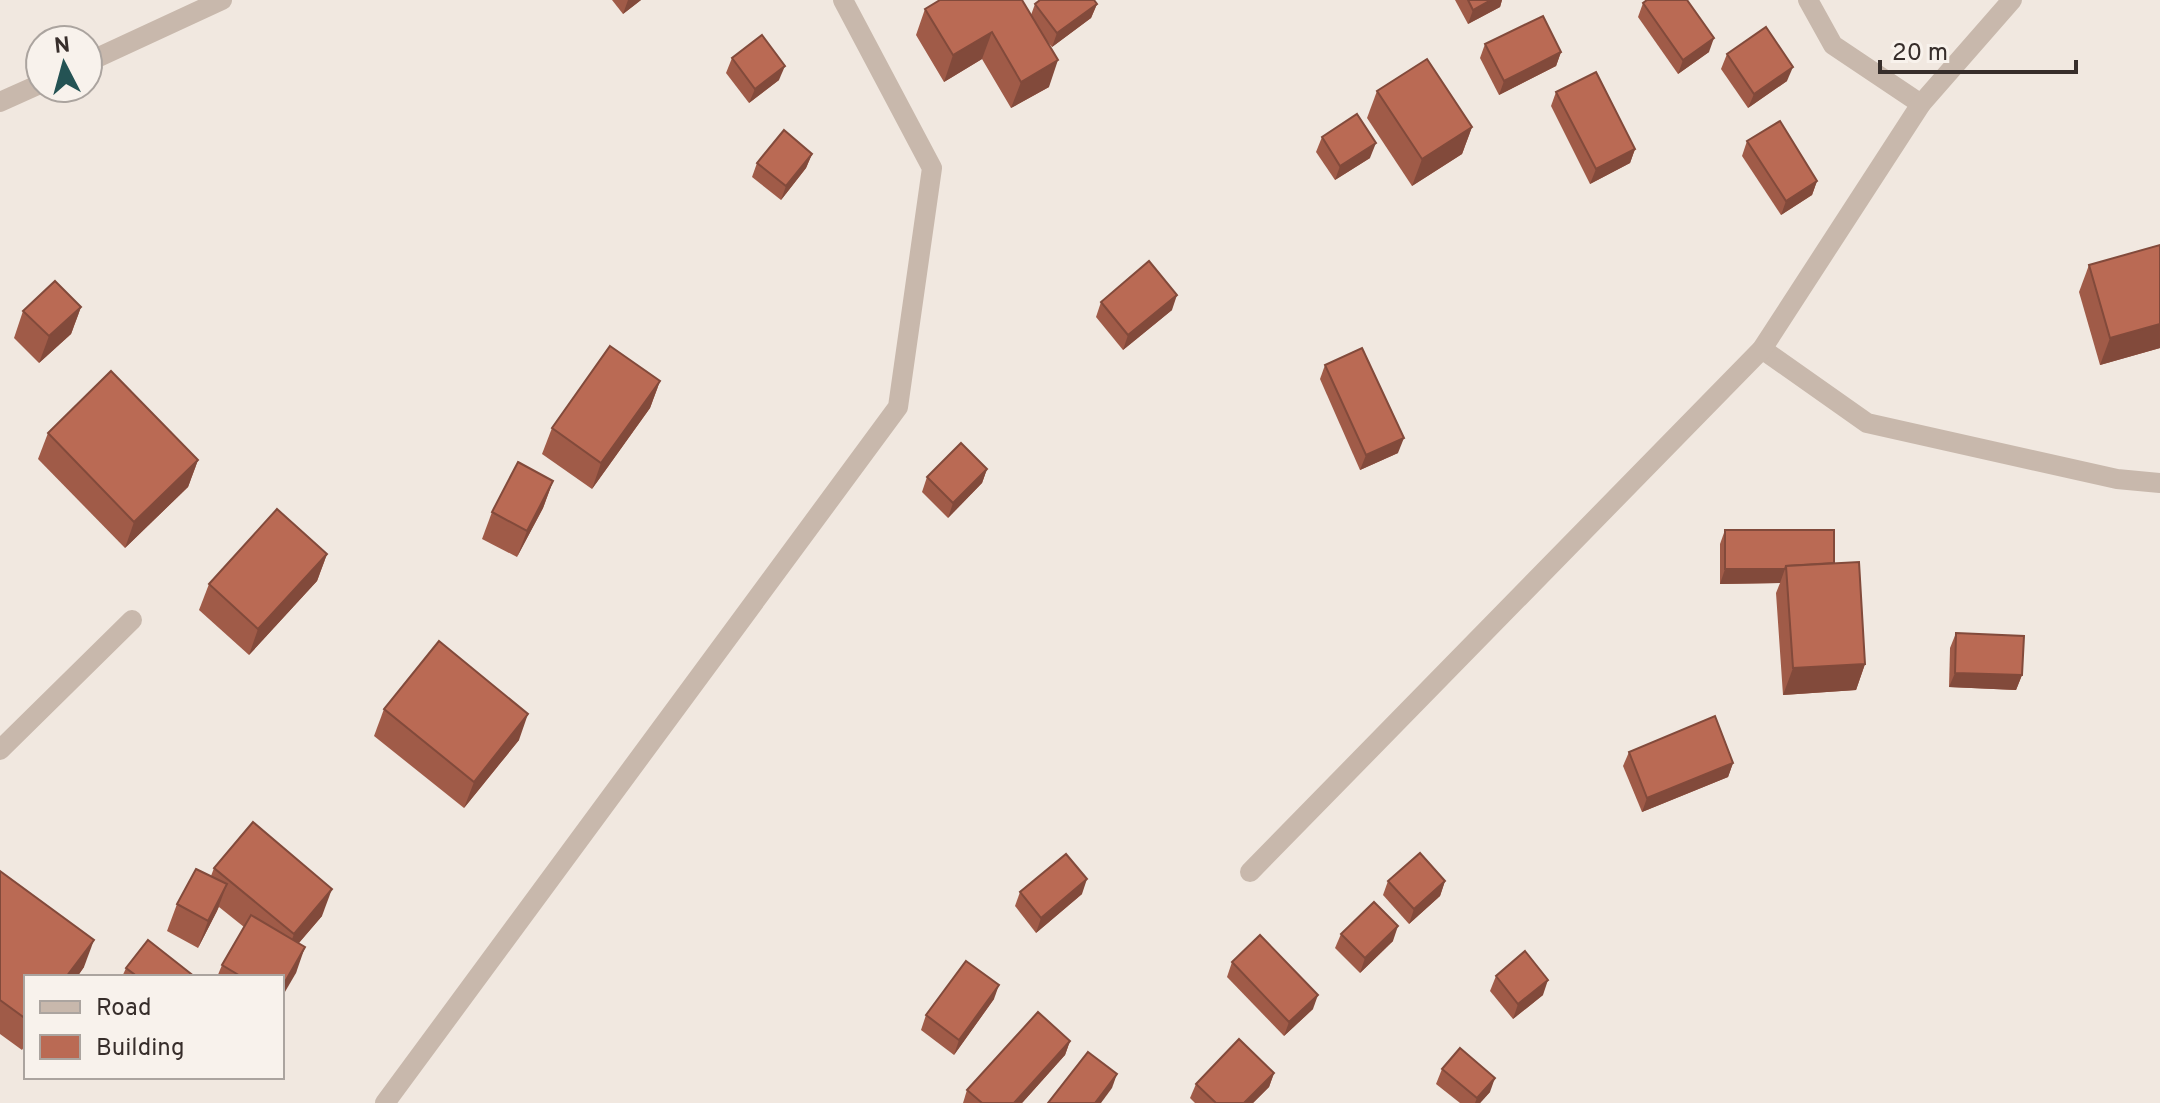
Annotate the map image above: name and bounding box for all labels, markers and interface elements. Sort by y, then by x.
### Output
north arrow [24,24,104,104]
scale bar [1880,24,2076,74]
text: N [53,32,71,61]
text: 20 m [1892,39,1948,69]
legend [24,975,284,1079]
text: Road [96,994,152,1024]
text: Building [96,1034,185,1064]

